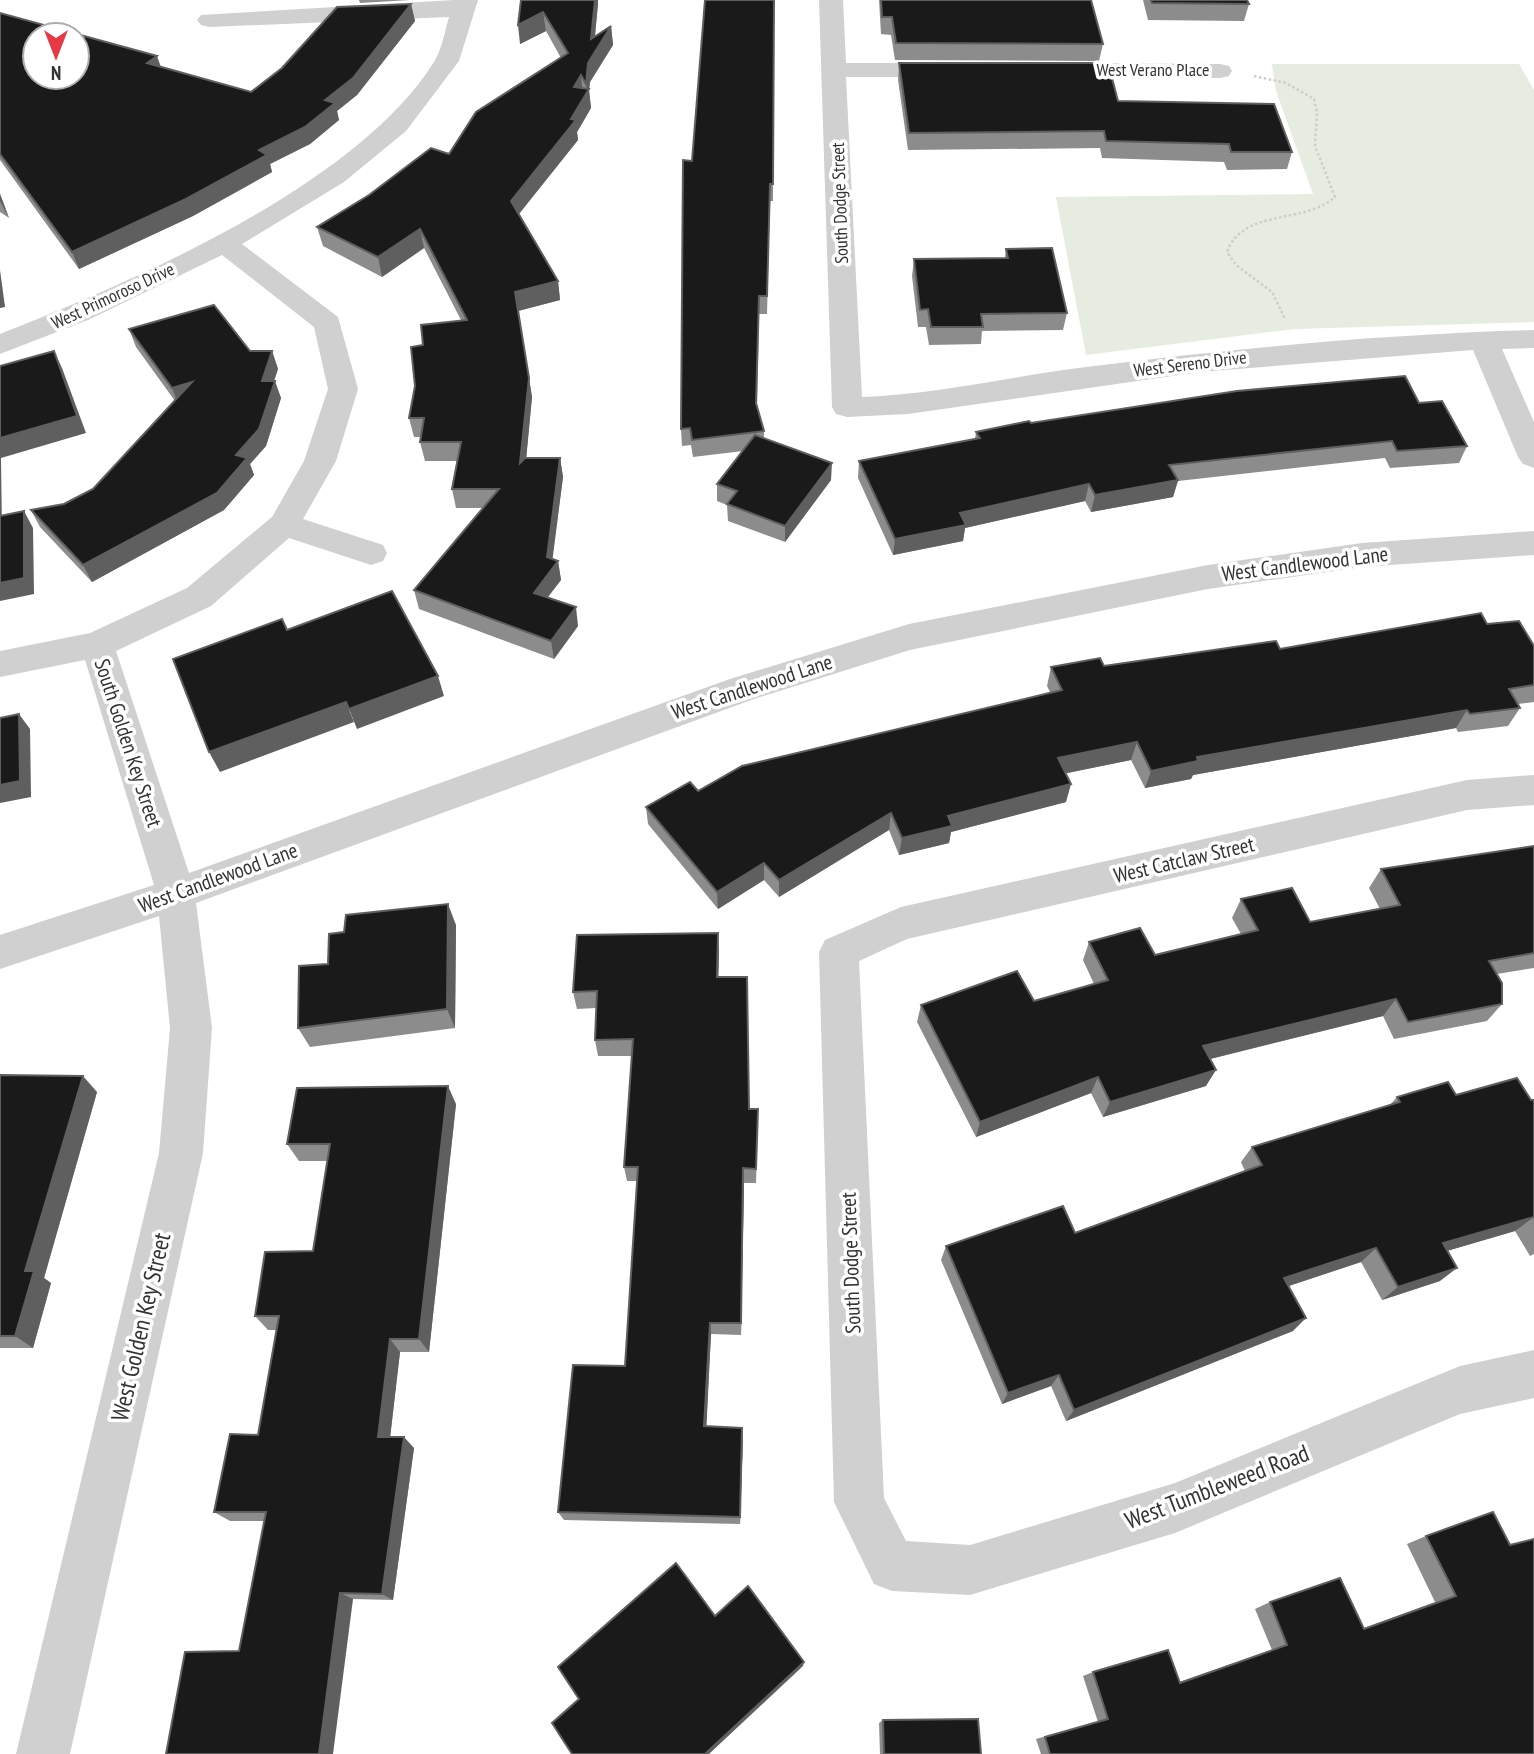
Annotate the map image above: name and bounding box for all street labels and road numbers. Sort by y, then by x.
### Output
street label: West Verano Place [1097,58,1209,81]
street label: South Dodge Street [826,142,853,264]
street label: West Primoroso Drive [48,257,178,334]
street label: West Sereno Drive [1132,345,1248,382]
street label: West Candlewood Lane [1220,540,1390,587]
street label: West Candlewood Lane [668,648,836,725]
street label: South Golden Key Street [89,655,168,831]
street label: West Catclaw Street [1111,830,1257,889]
street label: West Candlewood Lane [135,836,301,919]
street label: South Dodge Street [835,1192,866,1334]
street label: West Golden Key Street [104,1229,177,1424]
street label: West Tumbleweed Road [1120,1437,1313,1536]

